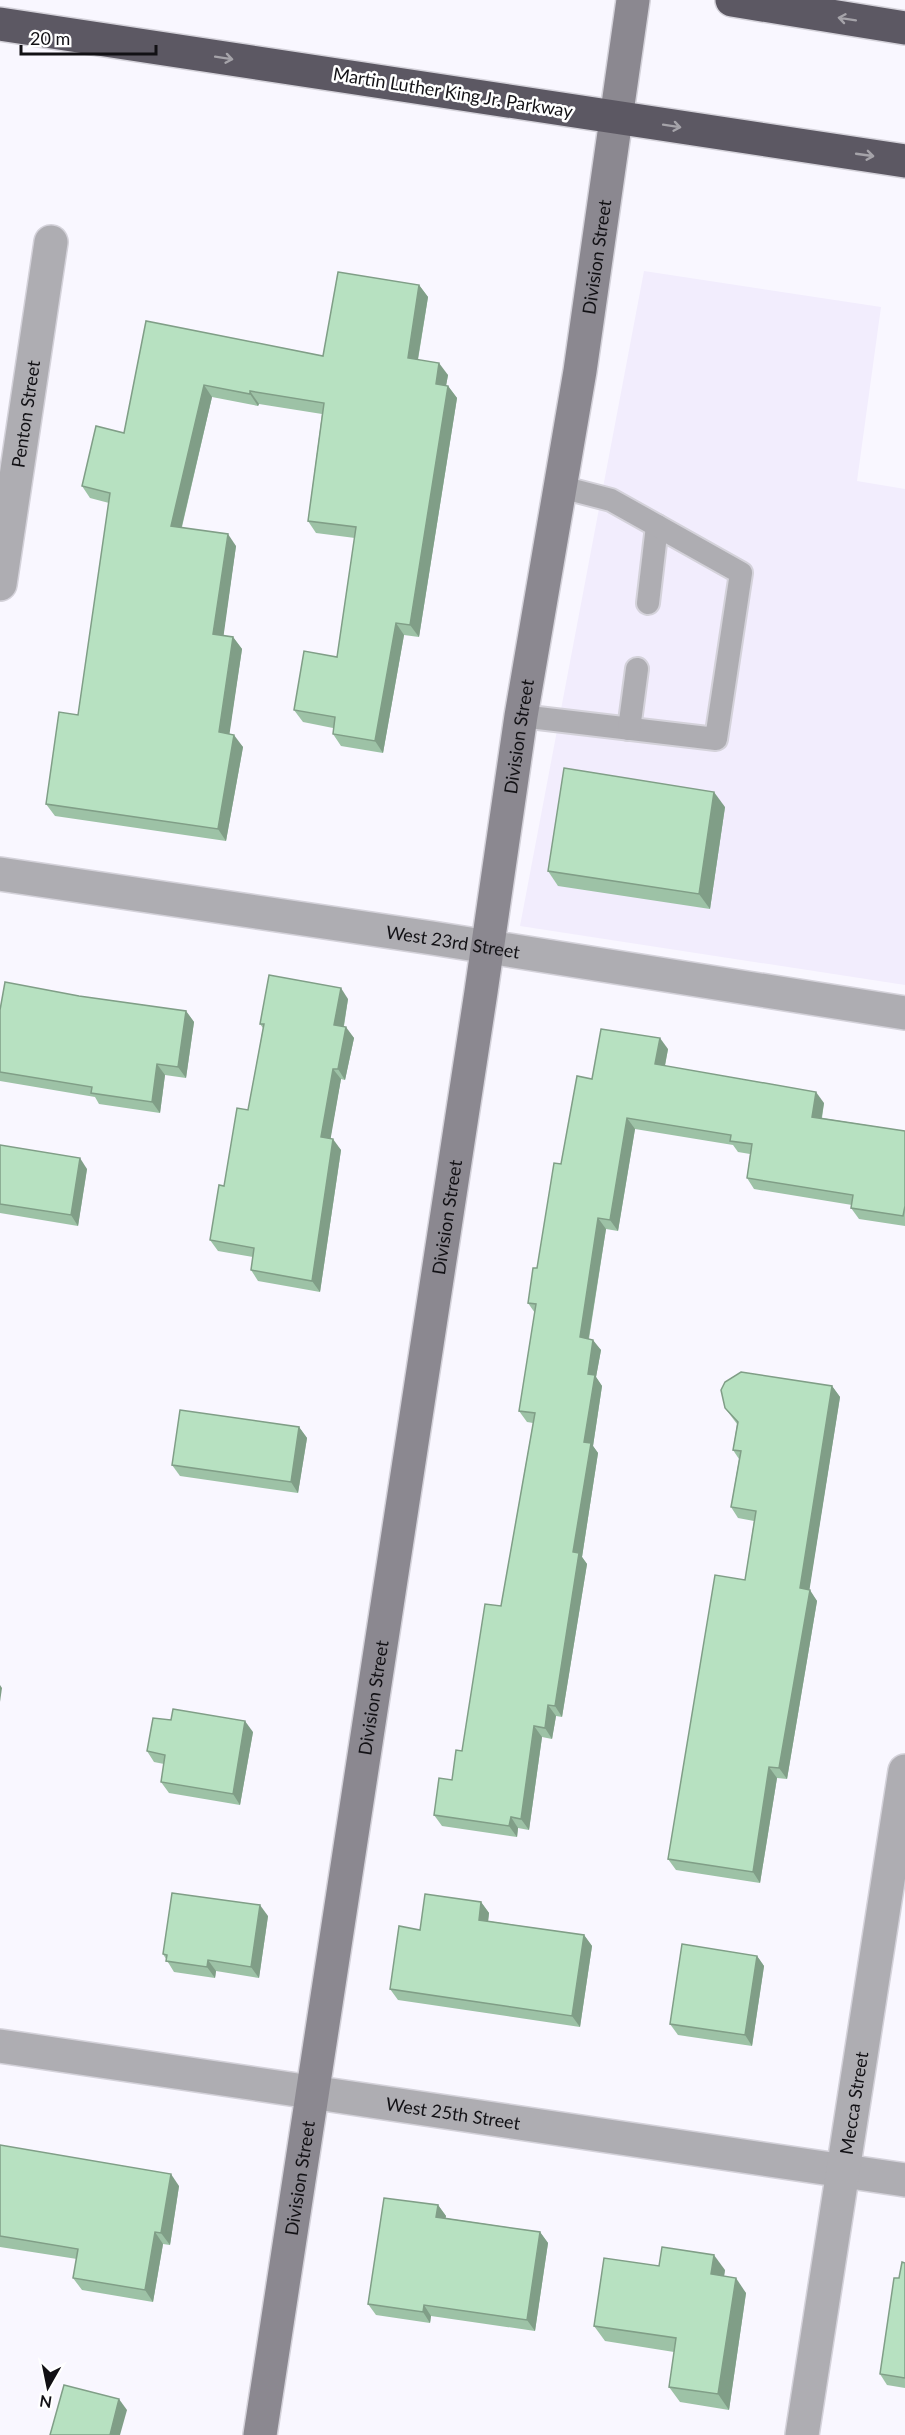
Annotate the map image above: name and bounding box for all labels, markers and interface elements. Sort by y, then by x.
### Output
one-way arrow [838,13,858,24]
scale bar [21,18,156,56]
text: 20 m [30,27,70,49]
one-way arrow [214,52,233,63]
street label: Martin Luther King Jr. Parkway [332,62,575,122]
one-way arrow [661,121,681,132]
one-way arrow [854,150,874,161]
street label: Division Street [577,197,615,316]
street label: Penton Street [6,358,44,469]
street label: Division Street [499,677,538,795]
street label: West 23rd Street [385,920,522,963]
street label: Division Street [427,1158,466,1276]
street label: Division Street [353,1638,393,1757]
street label: Mecca Street [835,2049,872,2156]
street label: West 25th Street [384,2092,522,2134]
street label: Division Street [280,2119,319,2237]
north arrow [18,2357,78,2417]
text: N [38,2392,53,2413]

